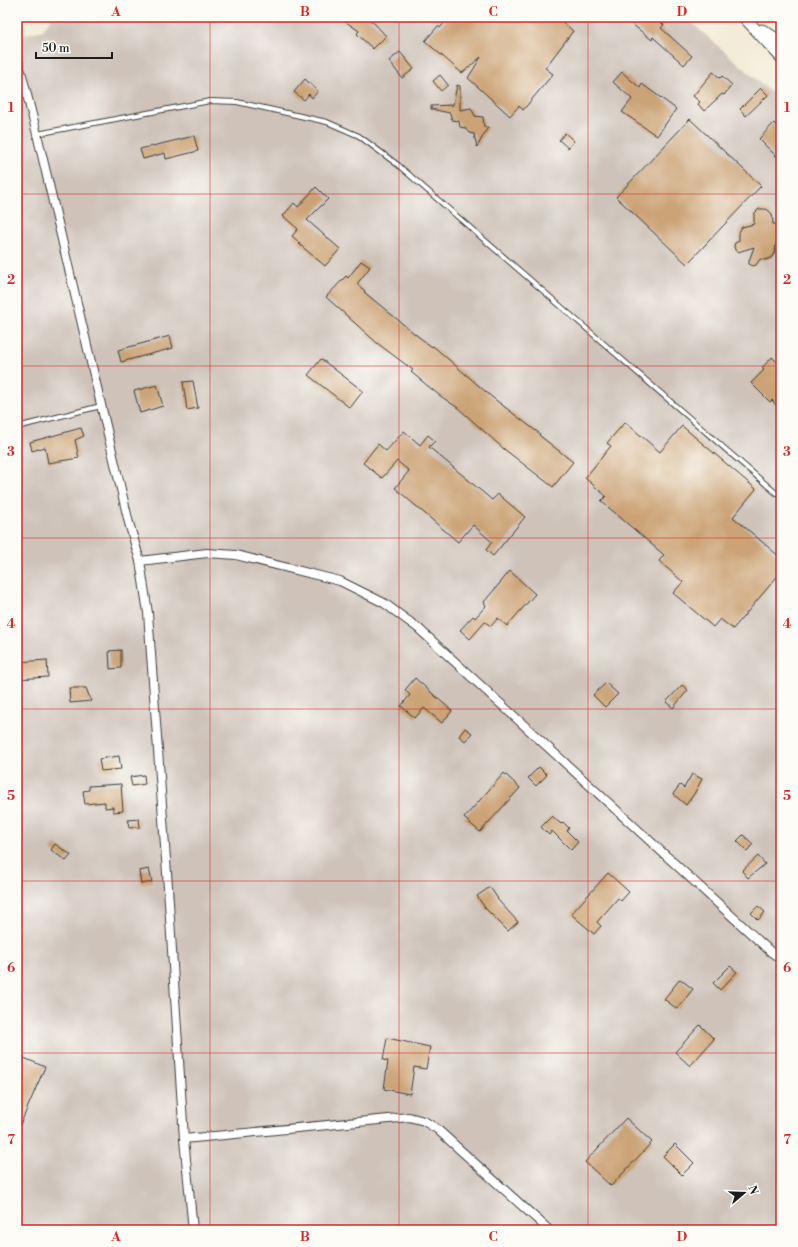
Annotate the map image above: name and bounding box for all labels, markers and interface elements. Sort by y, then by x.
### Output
text: A [110,4,121,20]
text: B [300,4,310,20]
text: C [488,4,498,20]
text: D [677,4,687,20]
scale bar [36,34,112,60]
text: 50 m [42,41,70,56]
text: 1 [8,100,15,116]
text: 1 [784,100,791,116]
text: 2 [7,272,15,288]
text: 2 [783,272,791,288]
text: 3 [7,444,15,460]
text: 3 [783,444,791,460]
text: 4 [7,616,16,632]
text: 4 [783,616,792,632]
text: 5 [7,788,15,804]
text: 5 [783,788,791,804]
text: 6 [7,960,15,976]
text: 6 [783,960,791,976]
text: 7 [7,1132,15,1148]
text: 7 [783,1132,791,1148]
north arrow [724,1173,764,1213]
text: N [744,1184,761,1197]
text: A [110,1229,121,1245]
text: B [300,1229,310,1245]
text: C [488,1229,498,1245]
text: D [677,1229,687,1245]

